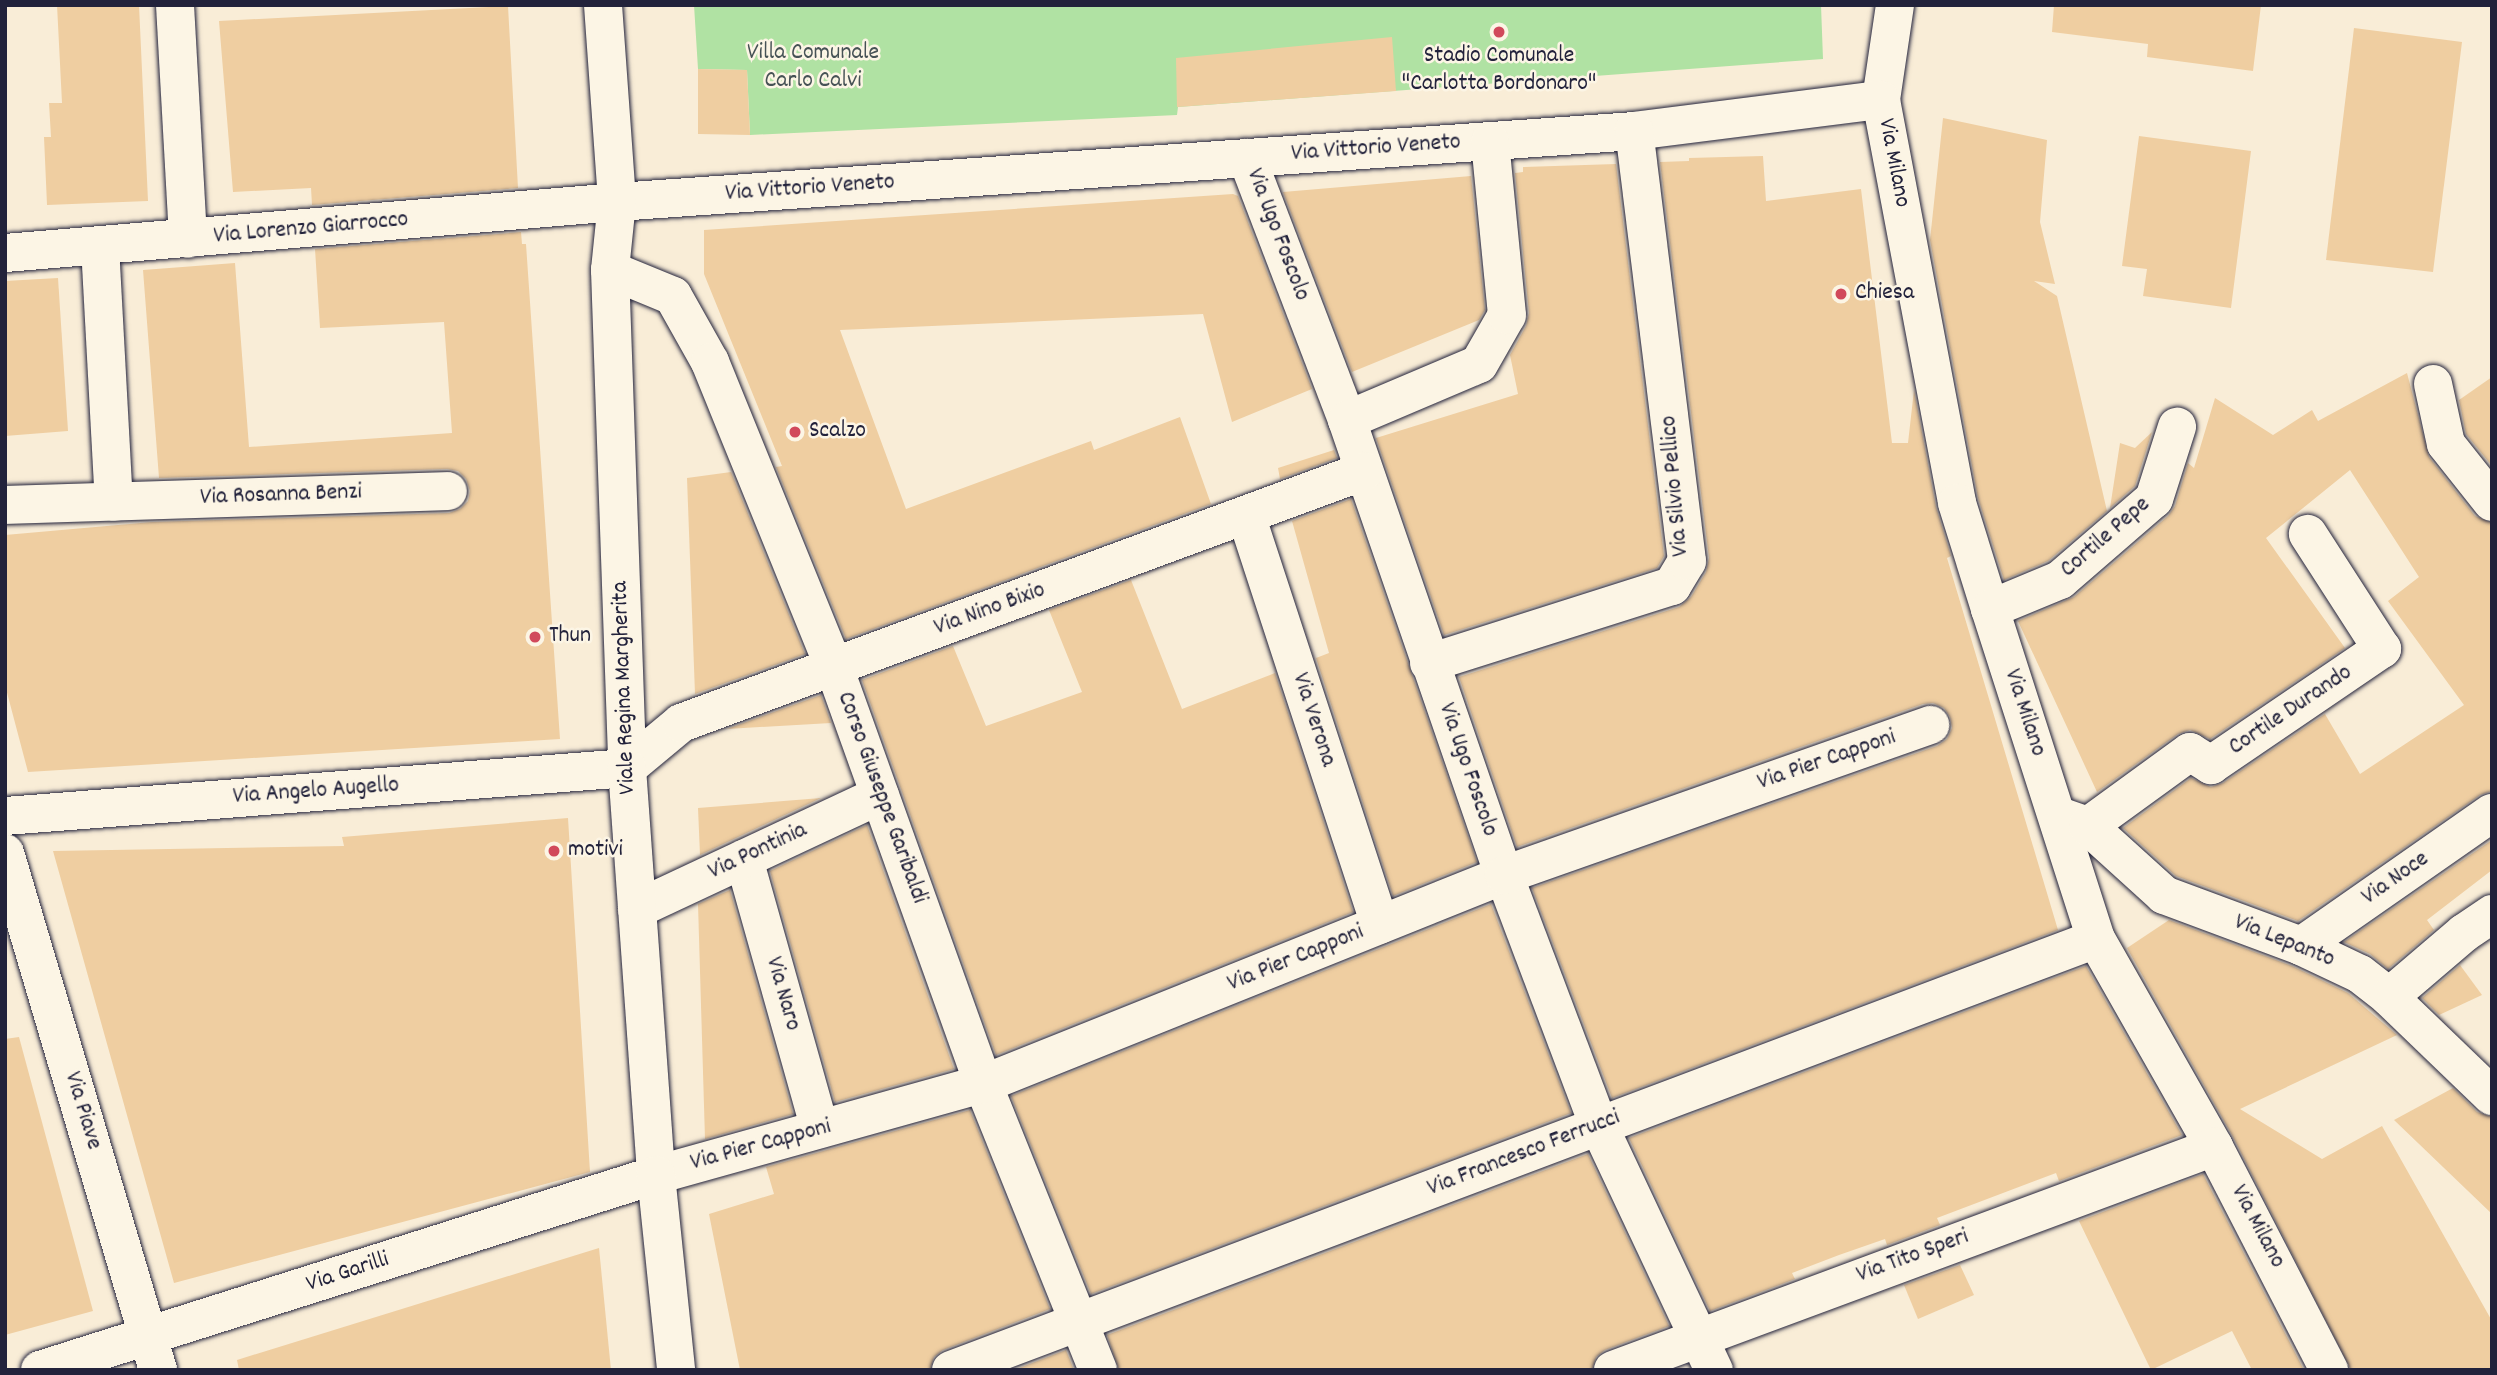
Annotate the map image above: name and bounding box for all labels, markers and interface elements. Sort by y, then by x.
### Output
marker: Stadio Comunale "Carlotta Bordonaro" [1491,24,1507,40]
park label: Villa Comunale Carlo Calvi [747,40,879,96]
place label: Stadio Comunale "Carlotta Bordonaro" [1402,43,1596,99]
street label: Via Milano [1870,116,1916,210]
street label: Via Vittorio Veneto [1290,129,1462,169]
street label: Via Ugo Foscolo [1239,165,1315,305]
street label: Via Vittorio Veneto [724,169,896,209]
street label: Via Lorenzo Giarrocco [212,206,410,252]
place label: Chiesa [1855,280,1914,308]
marker: Chiesa [1833,286,1849,302]
street label: Via Silvio Pellico [1655,414,1697,558]
place label: Scalzo [809,418,866,446]
marker: Scalzo [787,424,803,440]
street label: Via Rosanna Benzi [200,479,362,513]
street label: Cortile Pepe [2055,491,2157,585]
street label: Via Nino Bixio [931,577,1049,643]
street label: Viale Regina Margherita [607,581,643,795]
place label: Thun [549,623,591,651]
marker: Thun [527,629,543,645]
street label: Cortile Durando [2224,659,2358,763]
street label: Via Milano [1996,666,2052,760]
street label: Via Verona [1284,670,1342,770]
street label: Corso Giuseppe Garibaldi [829,688,933,908]
street label: Via Ugo Foscolo [1431,700,1503,840]
street label: Via Pier Capponi [1754,724,1900,798]
street label: Via Angelo Augello [232,772,400,812]
street label: Via Pontinia [704,817,812,887]
place label: motivi [568,837,623,865]
marker: motivi [546,843,562,859]
street label: Via Noce [2357,846,2435,912]
street label: Via Lepanto [2229,909,2339,975]
street label: Via Pier Capponi [1224,919,1368,999]
street label: Via Naro [758,954,806,1034]
street label: Via Piave [57,1069,107,1153]
street label: Via Francesco Ferrucci [1424,1104,1624,1204]
street label: Via Pier Capponi [688,1113,834,1179]
street label: Via Milano [2223,1181,2291,1273]
street label: Via Tito Speri [1853,1223,1973,1291]
street label: Via Garilli [303,1246,393,1300]

